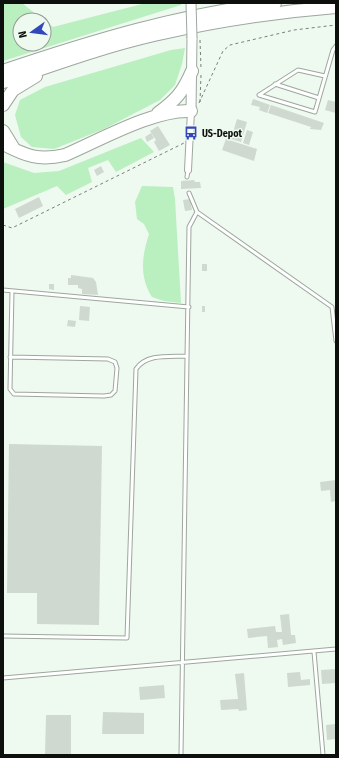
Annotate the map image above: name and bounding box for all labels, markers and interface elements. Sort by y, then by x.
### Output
north arrow [12,12,52,52]
text: N [16,30,30,39]
bus stop icon: US-Depot [183,125,199,141]
place label: US-Depot [202,128,243,140]

